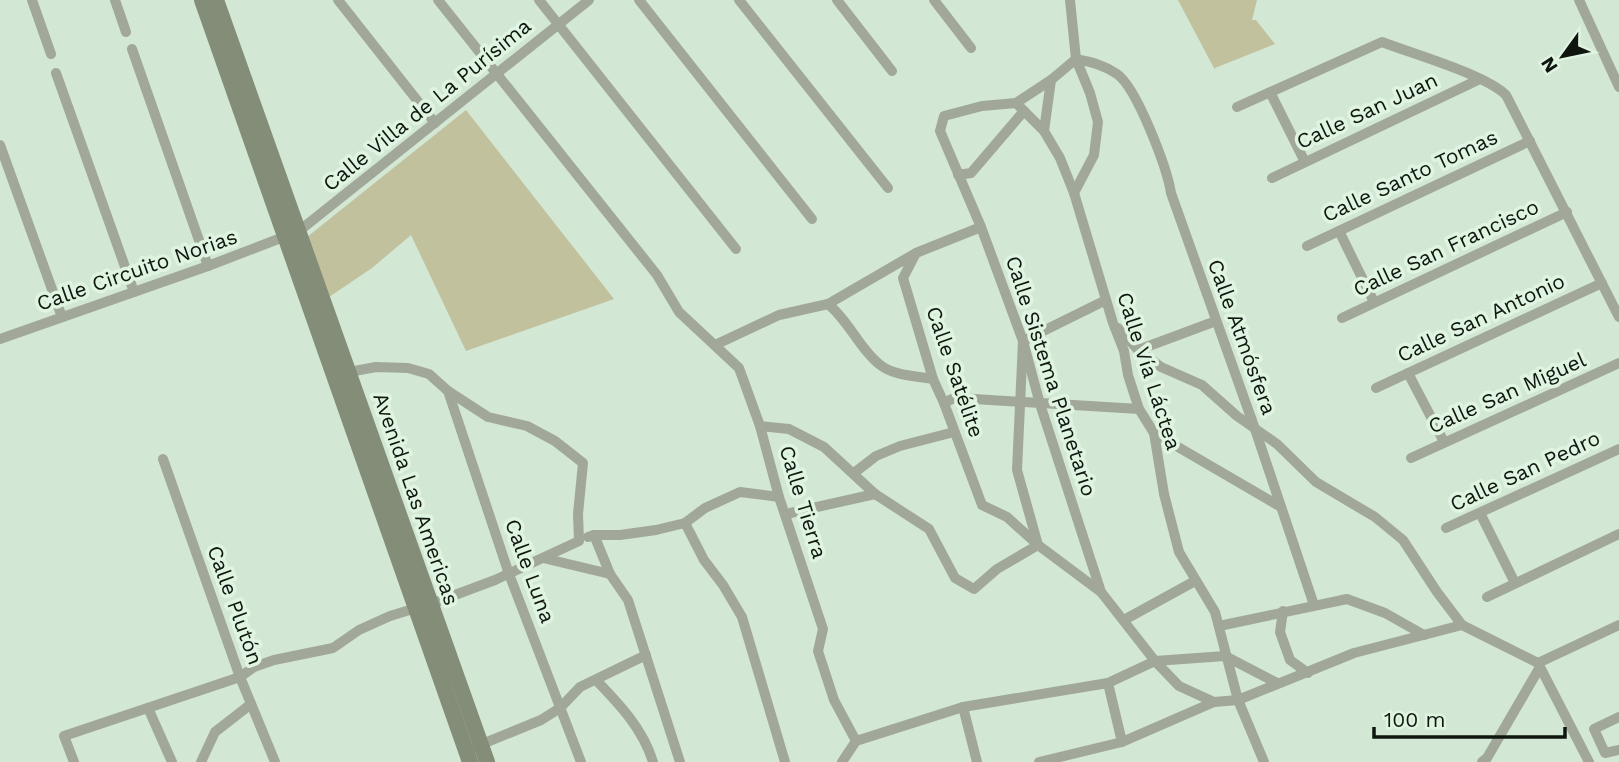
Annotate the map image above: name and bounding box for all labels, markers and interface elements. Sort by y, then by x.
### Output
street label: Calle Villa de La Purísima [318,13,536,196]
north arrow [1528,21,1598,91]
text: N [1536,53,1563,77]
street label: Calle San Juan [1292,67,1441,154]
street label: Calle Santo Tomas [1318,124,1501,227]
street label: Calle San Francisco [1349,194,1542,301]
street label: Calle Circuito Norias [33,223,240,316]
street label: Calle Sistema Planetario [1001,252,1102,499]
street label: Calle Atmósfera [1203,256,1282,418]
street label: Calle San Antonio [1393,268,1569,367]
street label: Calle Vía Láctea [1112,289,1187,453]
street label: Calle Satélite [921,303,990,441]
street label: Calle San Miguel [1424,346,1590,439]
street label: Avenida Las Americas [368,389,465,608]
street label: Calle San Pedro [1446,425,1604,516]
street label: Calle Tierra [774,442,833,561]
street label: Calle Luna [500,516,561,626]
street label: Calle Plutón [202,542,269,668]
scale bar [1374,696,1565,740]
text: 100 m [1384,707,1446,732]

